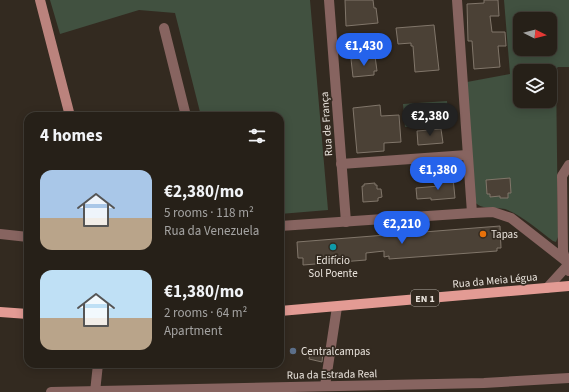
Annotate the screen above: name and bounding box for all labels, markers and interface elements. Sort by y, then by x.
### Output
north arrow [513,12,557,56]
map controls [513,12,557,108]
pin: €1,430 [331,33,397,67]
text: €1,430 [345,37,383,55]
button: layers [513,64,557,108]
street label: Rua de França [317,91,336,157]
pin: €2,380 [397,103,463,137]
text: €2,380 [411,107,449,125]
text: 4 homes [40,124,102,148]
icon: filters [246,125,268,147]
pin: €1,380 [405,157,471,191]
text: €1,380 [419,161,457,179]
text: €2,380/mo [164,180,244,204]
icon: home [72,186,120,234]
text: 5 rooms · 118 m² [164,204,254,222]
pin: €2,210 [369,211,435,245]
text: €2,210 [383,215,421,233]
text: Rua da Venezuela [164,222,259,240]
place label: Tapas [491,227,518,242]
marker: Tapas [478,229,488,239]
marker: Edifício Sol Poente [328,242,338,252]
place label: Edifício Sol Poente [308,253,358,281]
street label: Rua da Meia Légua [452,269,538,292]
text: €1,380/mo [164,280,244,304]
icon: home [72,286,120,334]
road number: EN 1 [411,290,439,306]
text: 2 rooms · 64 m² [164,304,247,322]
text: Apartment [164,322,222,340]
place label: Centralcampas [301,344,370,359]
marker: Centralcampas [288,346,298,356]
street label: Rua da Estrada Real [287,366,378,383]

